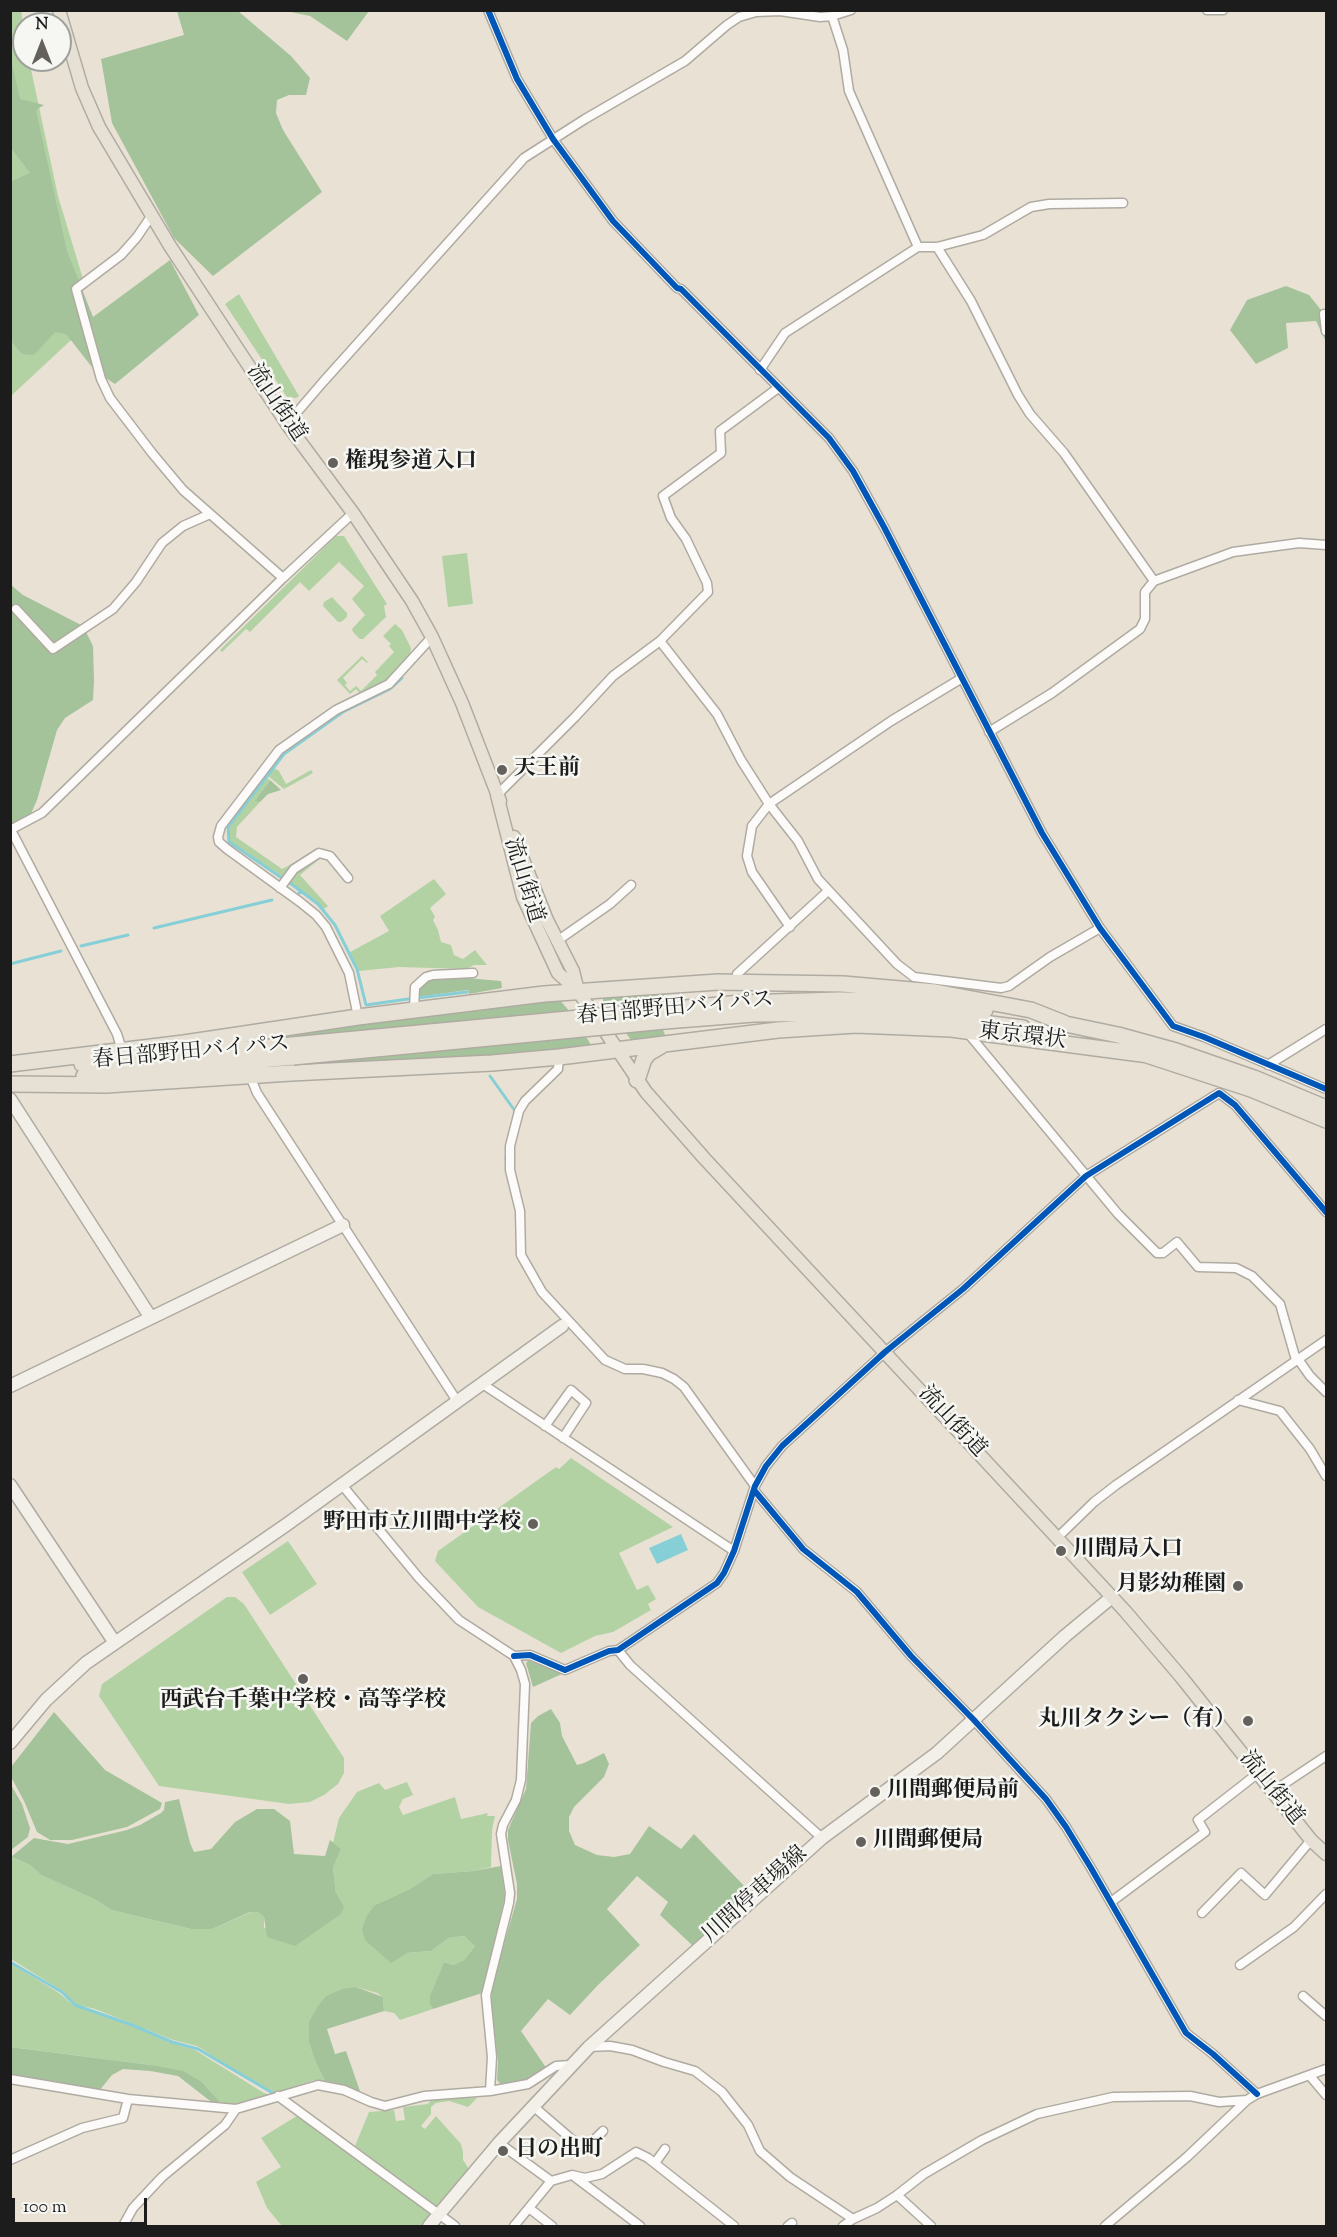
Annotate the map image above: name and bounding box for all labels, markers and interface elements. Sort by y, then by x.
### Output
north arrow [12,12,72,72]
text: N [36,14,48,37]
street label: 流山街道 [239,360,311,448]
place label: 権現参道入口 [345,450,477,476]
marker: 権現参道入口 [326,456,340,470]
place label: 天王前 [514,757,580,783]
marker: 天王前 [495,763,509,777]
street label: 流山街道 [497,835,547,927]
street label: 春日部野田バイパス [575,988,775,1032]
street label: 東京環状 [977,1020,1067,1056]
street label: 春日部野田バイパス [91,1032,291,1076]
street label: 流山街道 [911,1382,991,1464]
place label: 野田市立川間中学校 [323,1511,521,1537]
marker: 野田市立川間中学校 [526,1517,540,1531]
place label: 川間局入口 [1073,1538,1183,1564]
marker: 川間局入口 [1054,1544,1068,1558]
place label: 月影幼稚園 [1116,1573,1226,1599]
marker: 月影幼稚園 [1231,1579,1245,1593]
marker: 西武台千葉中学校・高等学校 [296,1672,310,1686]
place label: 西武台千葉中学校・高等学校 [160,1689,446,1715]
place label: 丸川タクシー（有） [1038,1708,1236,1734]
marker: 丸川タクシー（有） [1241,1714,1255,1728]
street label: 流山街道 [1232,1746,1308,1832]
place label: 川間郵便局前 [887,1779,1019,1805]
marker: 川間郵便局前 [868,1785,882,1799]
place label: 川間郵便局 [873,1829,983,1855]
marker: 川間郵便局 [854,1835,868,1849]
street label: 川間停車場線 [698,1842,814,1950]
place label: 日の出町 [515,2138,603,2164]
marker: 日の出町 [496,2144,510,2158]
scale bar [15,2186,150,2224]
text: 100 m [23,2195,67,2221]

